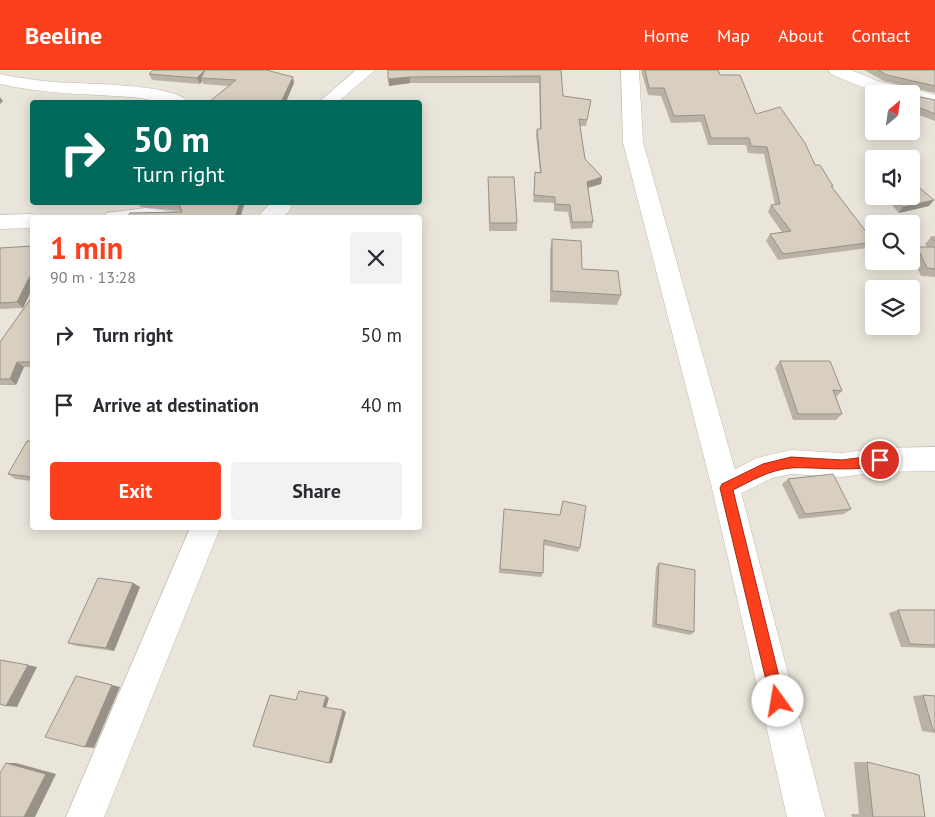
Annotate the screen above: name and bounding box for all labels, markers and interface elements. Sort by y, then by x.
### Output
text: Beeline [25,20,102,51]
text: Home [643,24,689,47]
text: Map [717,24,750,47]
text: About [778,24,824,47]
text: Contact [852,24,910,47]
north arrow [865,85,920,140]
map controls [865,85,920,335]
text: 50 m [133,116,210,162]
icon: right [50,120,115,185]
button: sound [865,150,920,205]
text: Turn right [133,160,225,188]
button: search [865,215,920,270]
text: 1 min [50,228,123,267]
button: close [350,232,402,284]
text: 90 m · 13:28 [50,267,136,287]
button: layers [865,280,920,335]
icon: right [50,321,78,349]
text: Turn right [93,323,173,347]
text: 50 m [361,323,402,347]
icon: arrive [50,391,78,419]
text: Arrive at destination [93,393,259,417]
text: 40 m [361,393,402,417]
pin [859,439,901,481]
icon: arrive [866,446,894,474]
button: Exit [50,462,221,520]
button: Share [231,462,402,520]
position arrow [751,674,803,726]

